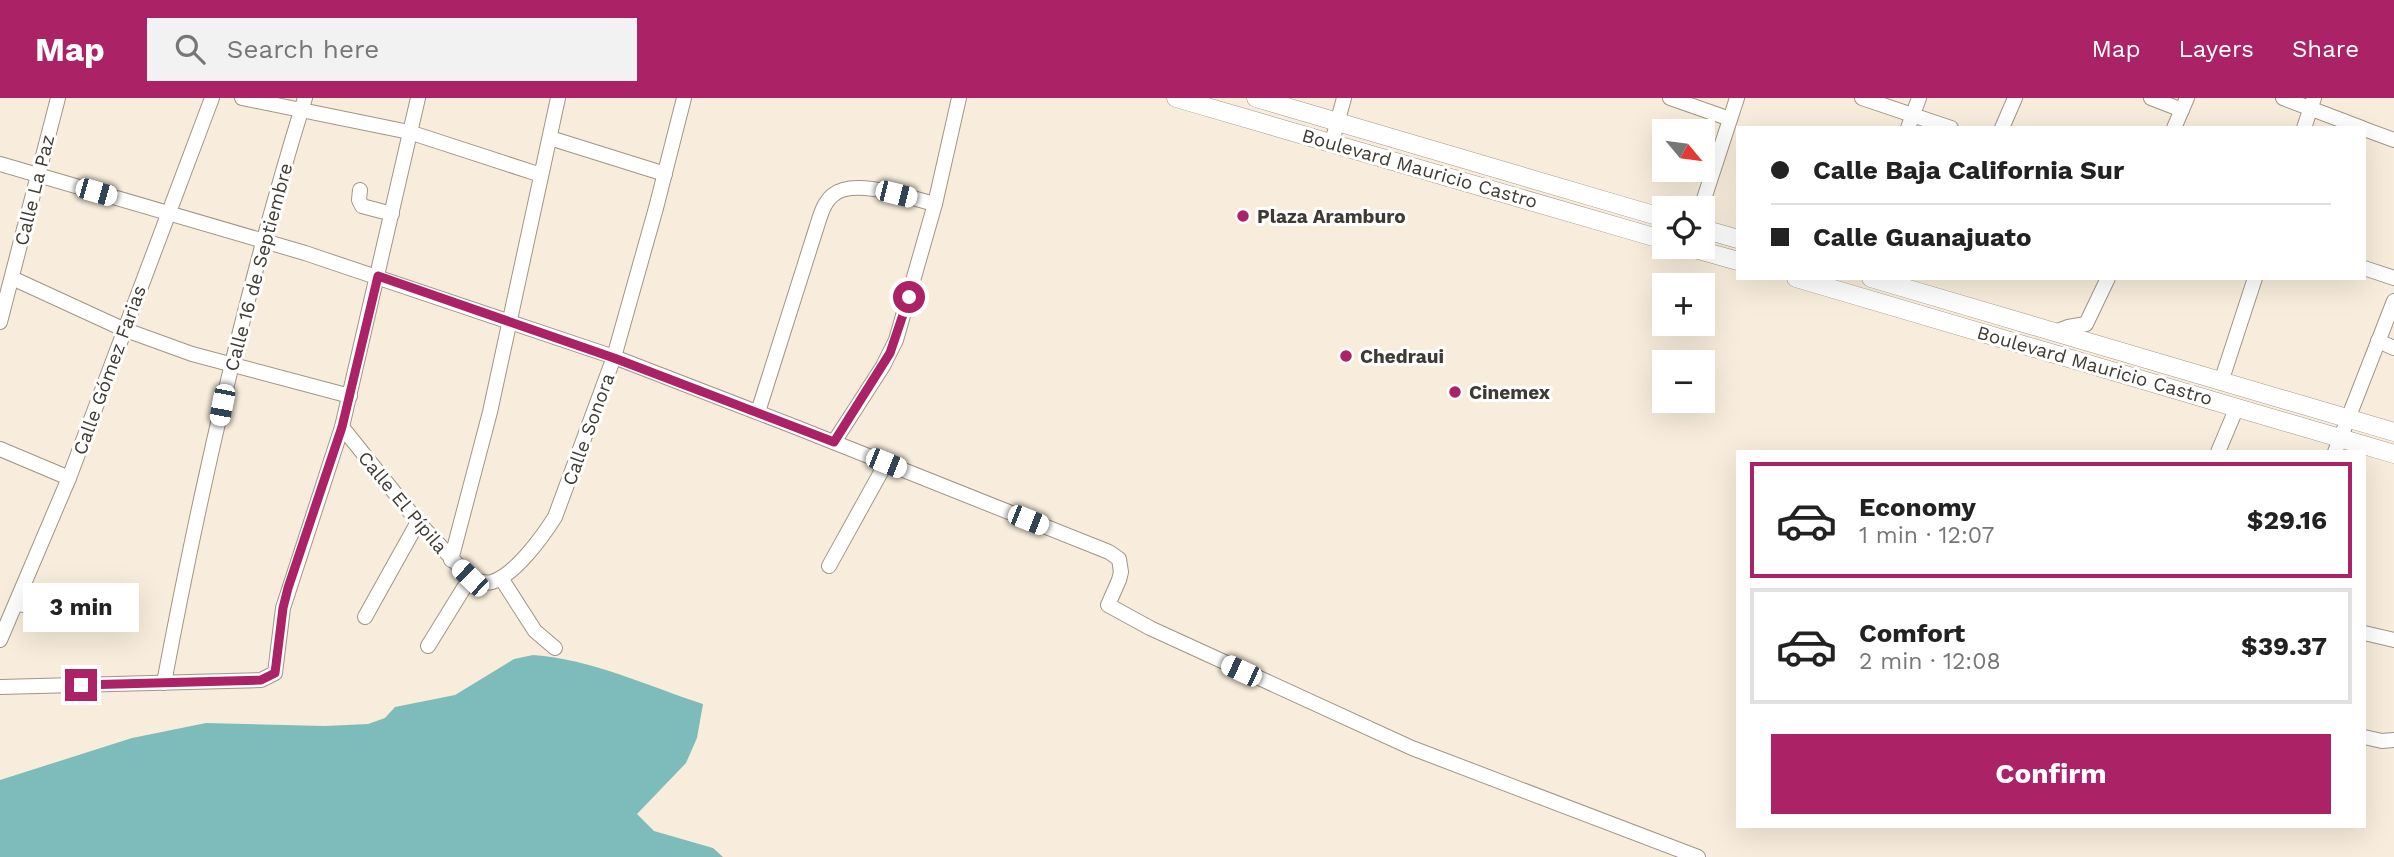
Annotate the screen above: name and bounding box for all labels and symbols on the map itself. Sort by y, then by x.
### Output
north arrow [1652,119,1715,182]
street label: Boulevard Mauricio Castro [1299,124,1540,213]
street label: Calle La Paz [10,132,59,248]
street label: Calle 16 de Septiembre [220,161,297,374]
car [73,176,120,208]
car [874,179,919,209]
place label: Plaza Aramburo [1257,205,1406,228]
marker: Plaza Aramburo [1235,208,1251,224]
route start [893,281,925,313]
street label: Calle Gómez Farias [68,282,151,458]
street label: Boulevard Mauricio Castro [1974,321,2215,410]
place label: Chedraui [1360,345,1444,368]
marker: Chedraui [1338,348,1354,364]
street label: Calle Sonora [558,370,620,488]
place label: Cinemex [1469,381,1551,404]
car [208,382,237,428]
marker: Cinemex [1447,384,1463,400]
car [863,445,910,481]
street label: Calle El Pípila [353,446,452,558]
car [1005,502,1052,538]
car [448,556,493,600]
callout: 3 min [23,584,139,632]
car [1218,653,1265,689]
route end [65,669,97,701]

